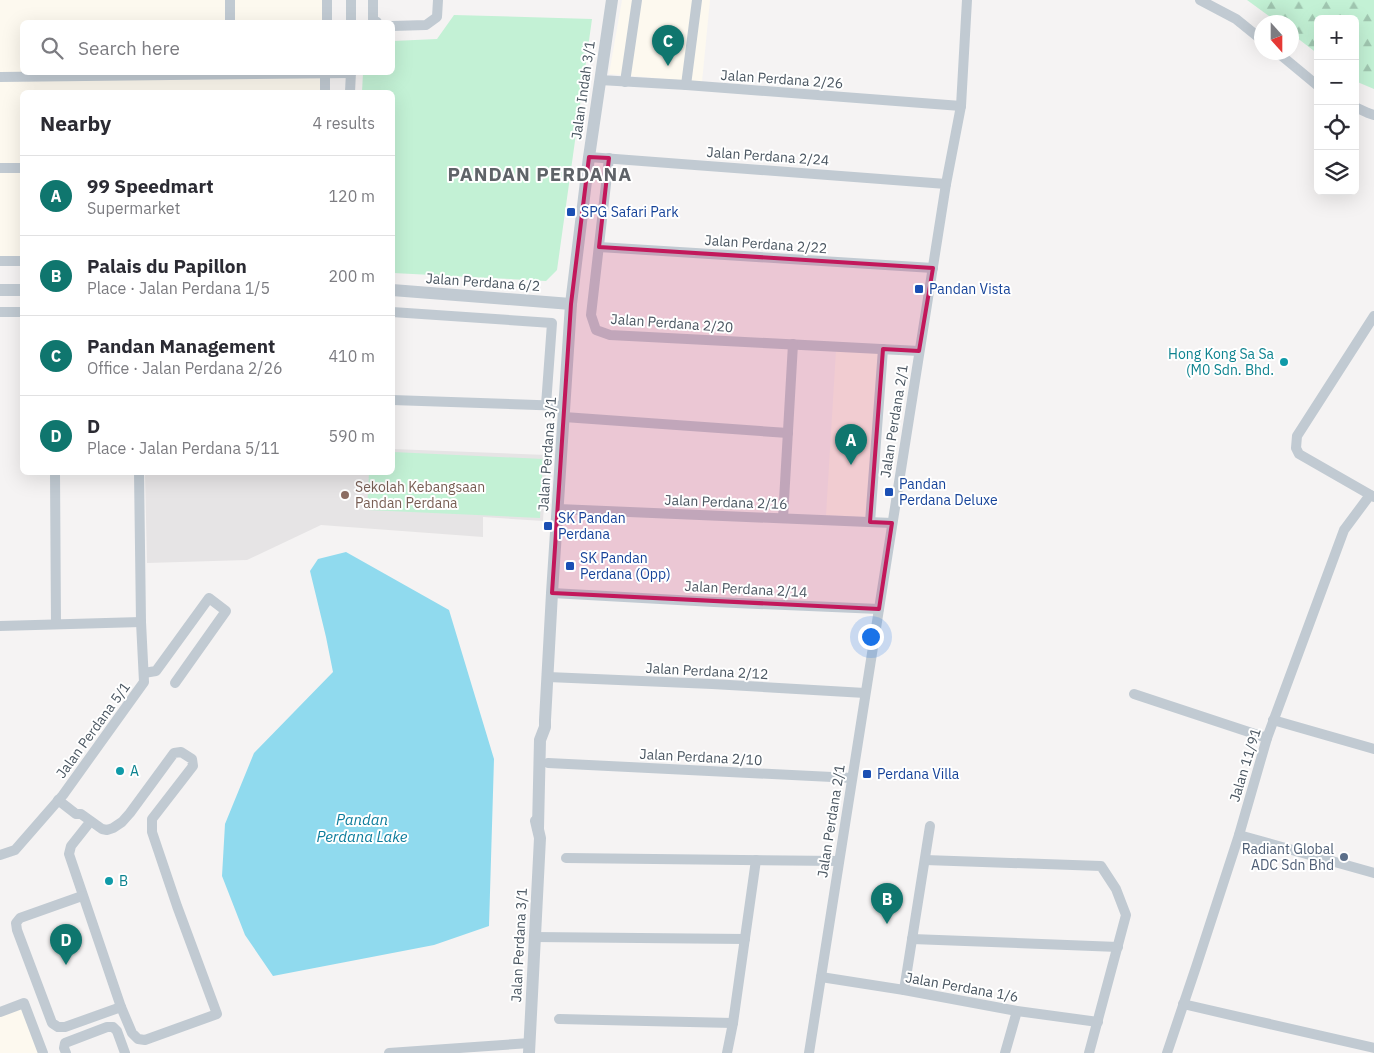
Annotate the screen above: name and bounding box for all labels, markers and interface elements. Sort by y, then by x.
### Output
north arrow [1254,15,1299,60]
map controls [1314,15,1359,195]
button: + [1314,15,1359,60]
search box [20,20,395,75]
pin: C [652,25,684,66]
icon: search [38,34,66,62]
text: Search here [78,36,180,60]
street label: Jalan Indah 3/1 [567,39,599,141]
button: − [1314,60,1359,105]
street label: Jalan Perdana 2/26 [720,66,844,92]
button: locate [1314,105,1359,150]
text: Nearby [40,109,111,137]
text: 4 results [312,113,375,133]
street label: Jalan Perdana 2/24 [706,143,830,169]
button: layers [1314,150,1359,195]
district label: PANDAN PERDANA [448,162,632,186]
text: 99 Speedmart [87,174,213,198]
text: A [51,186,61,206]
text: 120 m [328,186,375,206]
text: Supermarket [87,198,180,218]
place label: SPG Safari Park [581,203,679,221]
marker: SPG Safari Park [565,206,577,218]
street label: Jalan Perdana 2/22 [704,231,828,257]
text: Palais du Papillon [87,254,247,278]
text: B [51,266,61,286]
text: 200 m [328,266,375,286]
street label: Jalan Perdana 6/2 [425,269,541,295]
text: Place · Jalan Perdana 1/5 [87,278,270,298]
place label: Pandan Vista [929,280,1011,298]
marker: Pandan Vista [913,283,925,295]
street label: Jalan Perdana 2/20 [610,310,734,336]
text: Pandan Management [87,334,275,358]
place label: Hong Kong Sa Sa (M0 Sdn. Bhd. [1168,345,1275,379]
text: C [51,346,61,366]
text: 410 m [328,346,375,366]
marker: Hong Kong Sa Sa (M0 Sdn. Bhd. [1278,356,1290,368]
text: Office · Jalan Perdana 2/26 [87,358,283,378]
street label: Jalan Perdana 2/1 [876,363,912,479]
street label: Jalan Perdana 3/1 [534,396,560,512]
text: D [87,414,100,438]
pin: A [835,424,867,465]
text: D [50,426,62,446]
text: 590 m [328,426,375,446]
text: Place · Jalan Perdana 5/11 [87,438,280,458]
place label: Pandan Perdana Deluxe [899,475,998,509]
place label: Sekolah Kebangsaan Pandan Perdana [355,478,485,512]
marker: Pandan Perdana Deluxe [883,486,895,498]
marker: Sekolah Kebangsaan Pandan Perdana [339,489,351,501]
street label: Jalan Perdana 2/16 [664,491,788,513]
place label: SK Pandan Perdana [558,509,626,543]
marker: SK Pandan Perdana [542,520,554,532]
place label: SK Pandan Perdana (Opp) [580,549,671,583]
marker: SK Pandan Perdana (Opp) [564,560,576,572]
street label: Jalan Perdana 2/14 [684,577,808,601]
your location [858,624,884,650]
street label: Jalan Perdana 2/12 [645,659,769,683]
street label: Jalan Perdana 5/1 [52,678,134,782]
street label: Jalan 11/91 [1225,726,1265,804]
street label: Jalan Perdana 2/10 [639,745,763,769]
place label: A [130,762,139,780]
street label: Jalan Perdana 2/1 [813,763,849,879]
marker: A [114,765,126,777]
place label: Perdana Villa [877,765,960,783]
marker: Perdana Villa [861,768,873,780]
water label: Pandan Perdana Lake [317,810,408,846]
place label: Radiant Global ADC Sdn Bhd [1242,840,1334,874]
marker: Radiant Global ADC Sdn Bhd [1338,851,1350,863]
place label: B [119,872,128,890]
marker: B [103,875,115,887]
pin: B [871,883,903,924]
street label: Jalan Perdana 3/1 [507,887,531,1003]
pin: D [50,924,82,965]
street label: Jalan Perdana 1/6 [904,968,1020,1006]

